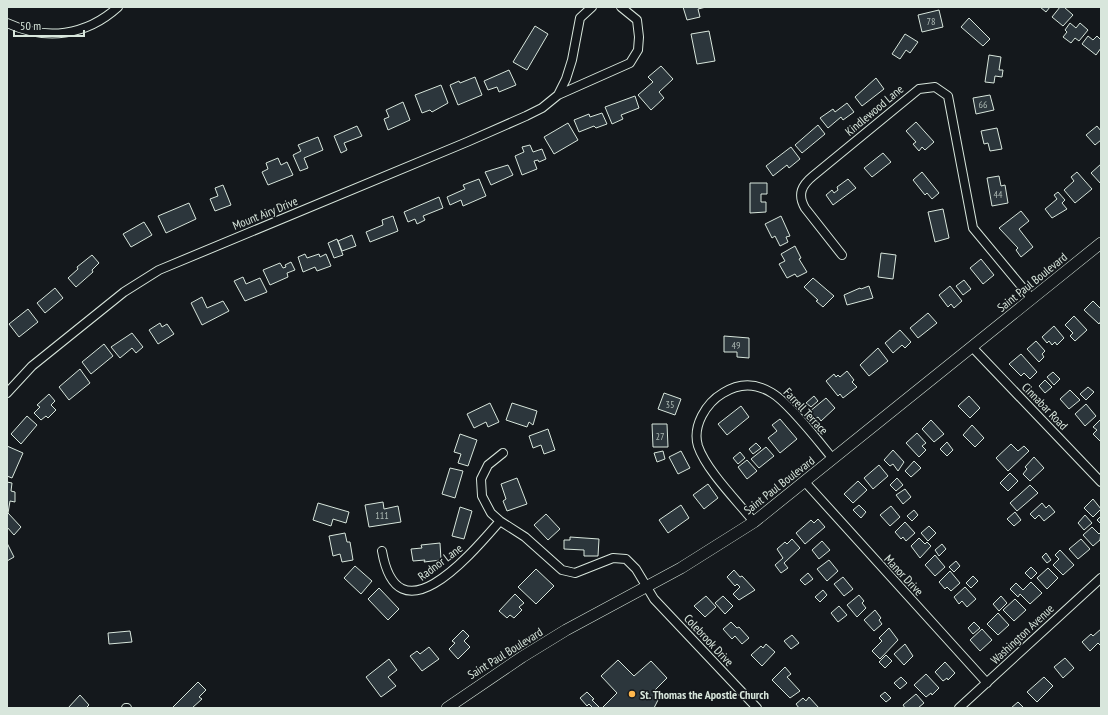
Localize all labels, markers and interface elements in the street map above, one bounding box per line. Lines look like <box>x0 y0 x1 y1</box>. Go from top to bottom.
scale bar <box>14 12 84 38</box>
house number: 78 <box>927 15 936 28</box>
text: 50 m <box>20 18 41 33</box>
street label: Kindlewood Lane <box>842 81 906 139</box>
house number: 66 <box>979 98 988 111</box>
house number: 44 <box>994 188 1003 201</box>
street label: Mount Airy Drive <box>230 193 300 233</box>
street label: Saint Paul Boulevard <box>994 249 1070 315</box>
house number: 49 <box>732 339 741 352</box>
street label: Cinnabar Road <box>1019 379 1071 433</box>
street label: Farrell Terrace <box>781 384 831 438</box>
house number: 35 <box>666 398 675 411</box>
house number: 27 <box>656 430 665 443</box>
street label: Saint Paul Boulevard <box>741 453 817 517</box>
house number: 111 <box>375 509 389 522</box>
street label: Radnor Lane <box>415 540 465 584</box>
street label: Manor Drive <box>881 551 927 599</box>
street label: Washington Avenue <box>987 601 1057 667</box>
street label: Colebrook Drive <box>681 611 737 669</box>
street label: Saint Paul Boulevard <box>465 624 545 682</box>
place label: St. Thomas the Apostle Church <box>640 687 769 702</box>
marker: St. Thomas the Apostle Church <box>627 689 637 699</box>

